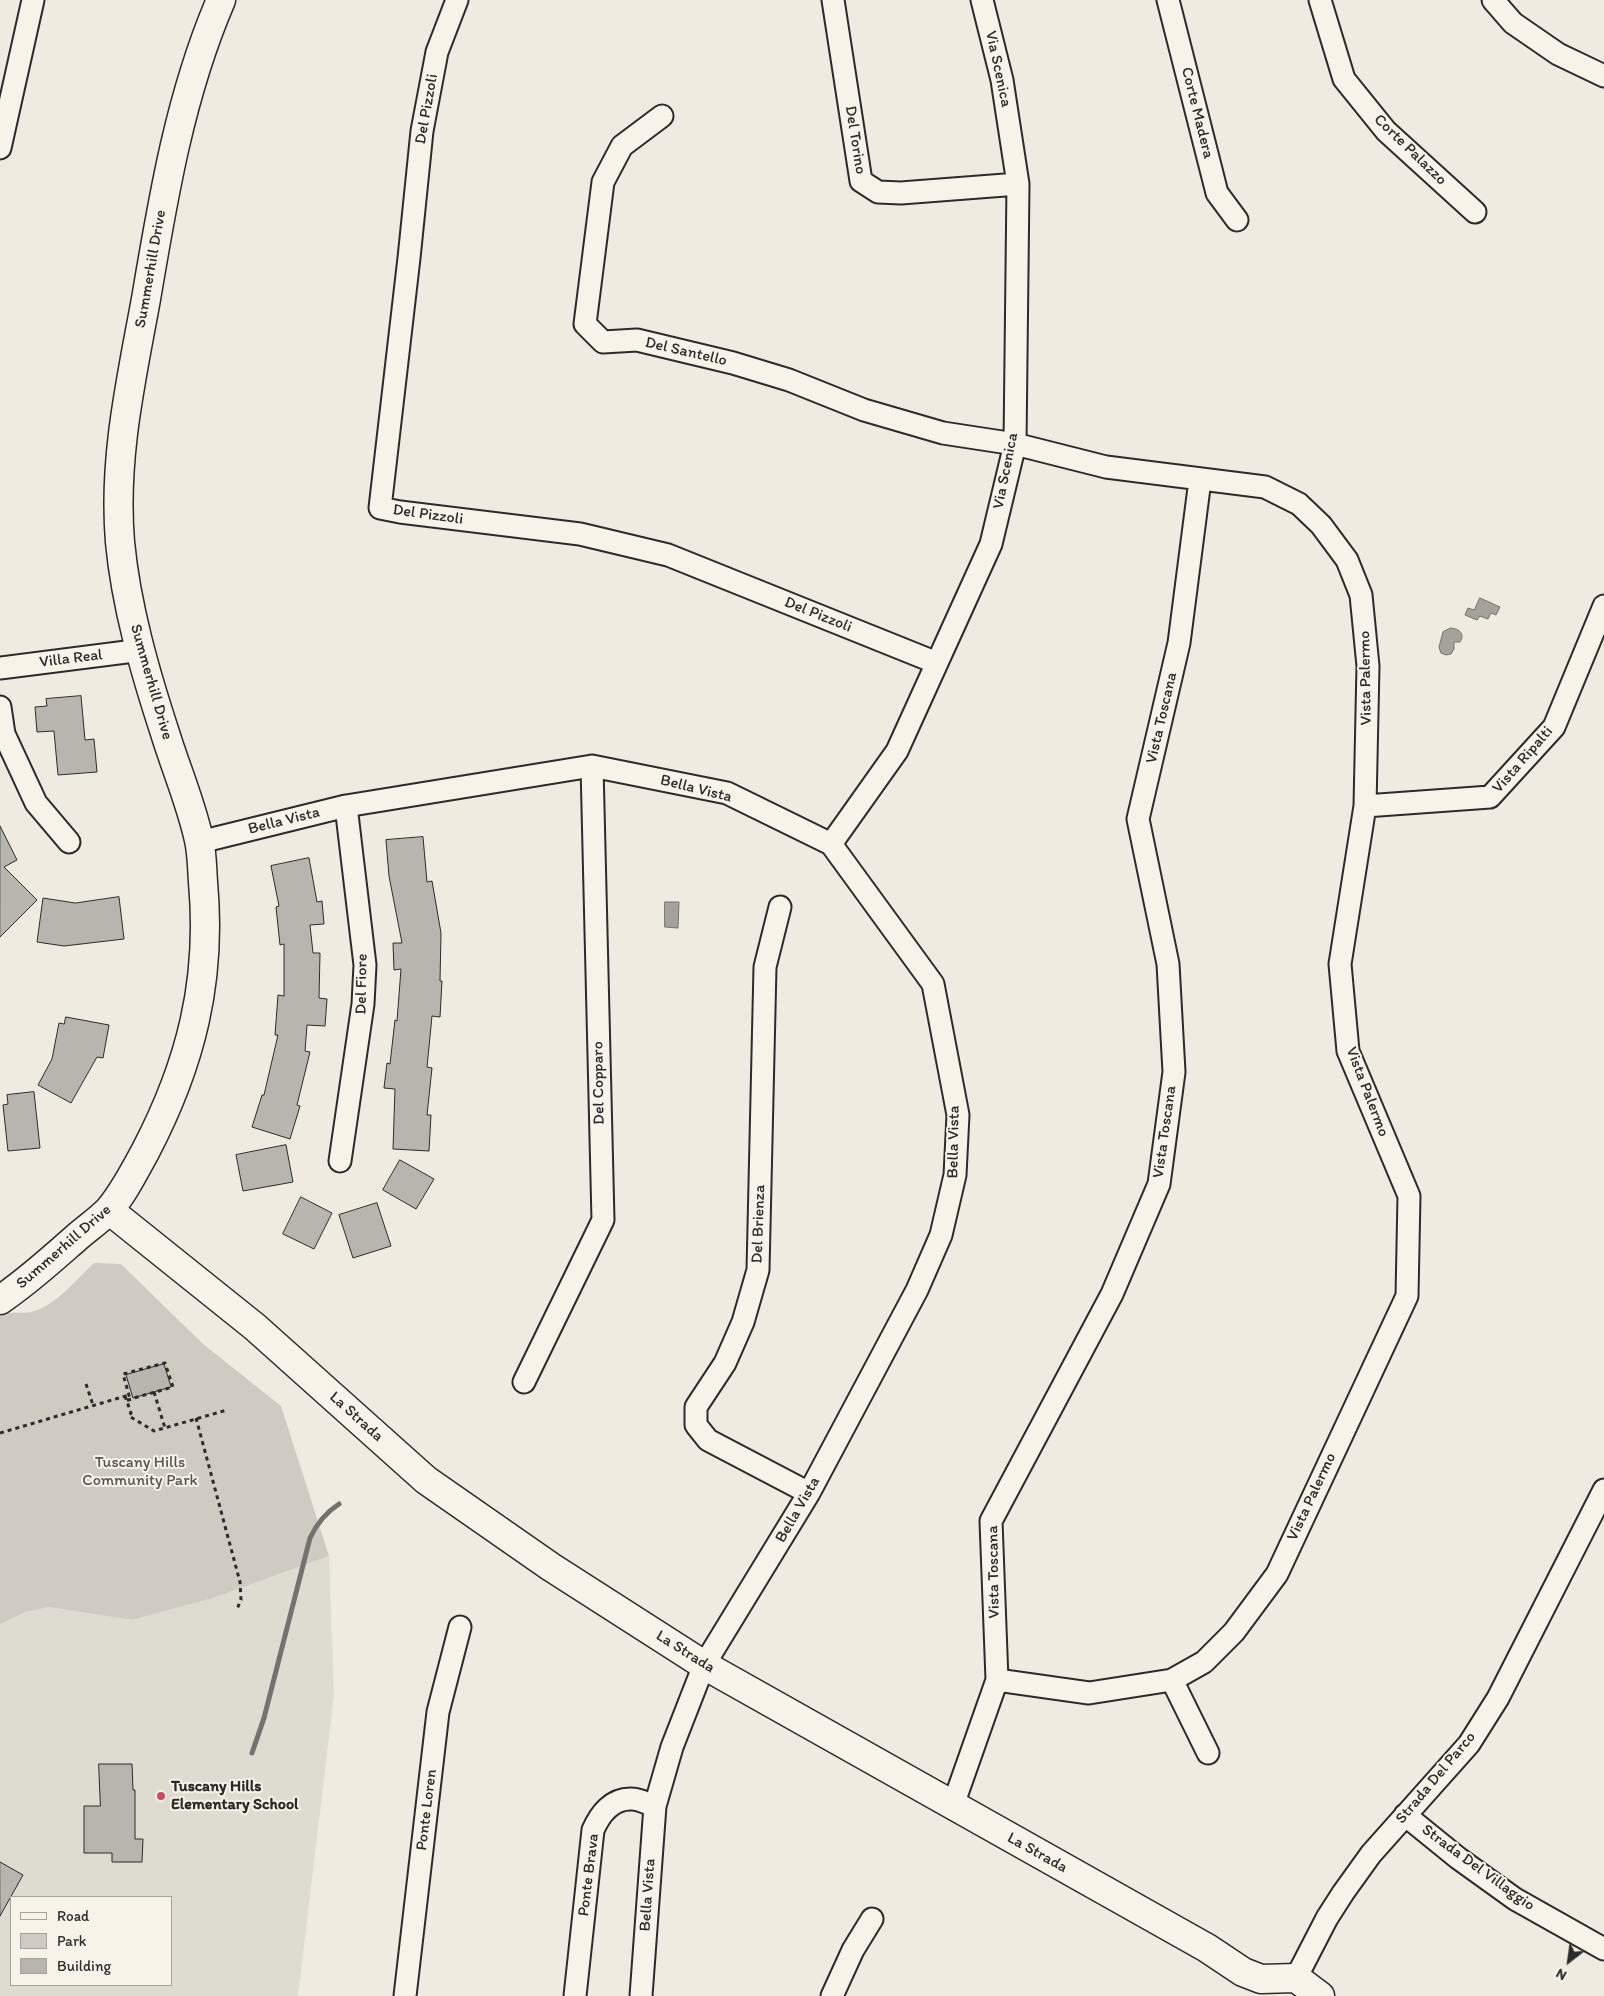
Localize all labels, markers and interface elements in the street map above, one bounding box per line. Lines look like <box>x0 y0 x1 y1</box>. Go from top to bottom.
street label: Via Scenica <box>981 29 1015 109</box>
street label: Corte Madera <box>1176 65 1218 161</box>
street label: Del Pizzoli <box>411 72 443 146</box>
street label: Del Torino <box>840 104 870 176</box>
street label: Corte Palazzo <box>1369 110 1451 190</box>
street label: Summerhill Drive <box>131 208 171 330</box>
street label: Del Santello <box>643 333 729 371</box>
street label: Via Scenica <box>989 431 1023 511</box>
street label: Del Pizzoli <box>392 501 464 529</box>
street label: Del Pizzoli <box>781 593 855 637</box>
street label: Summerhill Drive <box>125 622 177 742</box>
street label: Vista Palermo <box>1356 630 1376 726</box>
street label: Villa Real <box>38 646 104 672</box>
street label: Vista Toscana <box>1142 670 1182 766</box>
street label: Vista Ripalti <box>1489 722 1557 798</box>
street label: Bella Vista <box>658 771 734 807</box>
street label: Bella Vista <box>246 803 322 839</box>
street label: Del Fiore <box>352 953 372 1015</box>
street label: Del Copparo <box>589 1041 609 1125</box>
street label: Vista Palermo <box>1341 1044 1393 1140</box>
street label: Vista Toscana <box>1149 1084 1181 1180</box>
street label: Bella Vista <box>944 1105 964 1179</box>
street label: Del Brienza <box>748 1184 770 1264</box>
street label: Summerhill Drive <box>13 1201 115 1293</box>
street label: La Strada <box>325 1388 387 1446</box>
street label: Vista Palermo <box>1283 1450 1341 1544</box>
park label: Tuscany Hills Community Park <box>82 1453 198 1491</box>
street label: Bella Vista <box>771 1474 825 1546</box>
street label: Vista Toscana <box>984 1525 1004 1619</box>
street label: La Strada <box>652 1626 718 1678</box>
street label: Strada Del Parco <box>1392 1728 1480 1828</box>
street label: Ponte Loren <box>412 1768 442 1852</box>
place label: Tuscany Hills Elementary School <box>171 1777 299 1815</box>
marker: Tuscany Hills Elementary School <box>155 1790 167 1802</box>
street label: Strada Del Villaggio <box>1418 1821 1538 1915</box>
street label: La Strada <box>1003 1829 1071 1877</box>
street label: Ponte Brava <box>574 1832 604 1918</box>
street label: Bella Vista <box>636 1858 660 1932</box>
legend <box>10 1896 172 1986</box>
text: Road <box>57 1907 89 1925</box>
text: Park <box>57 1932 87 1950</box>
north arrow <box>1544 1936 1594 1986</box>
text: Building <box>57 1957 111 1975</box>
text: N <box>1553 1965 1570 1984</box>

